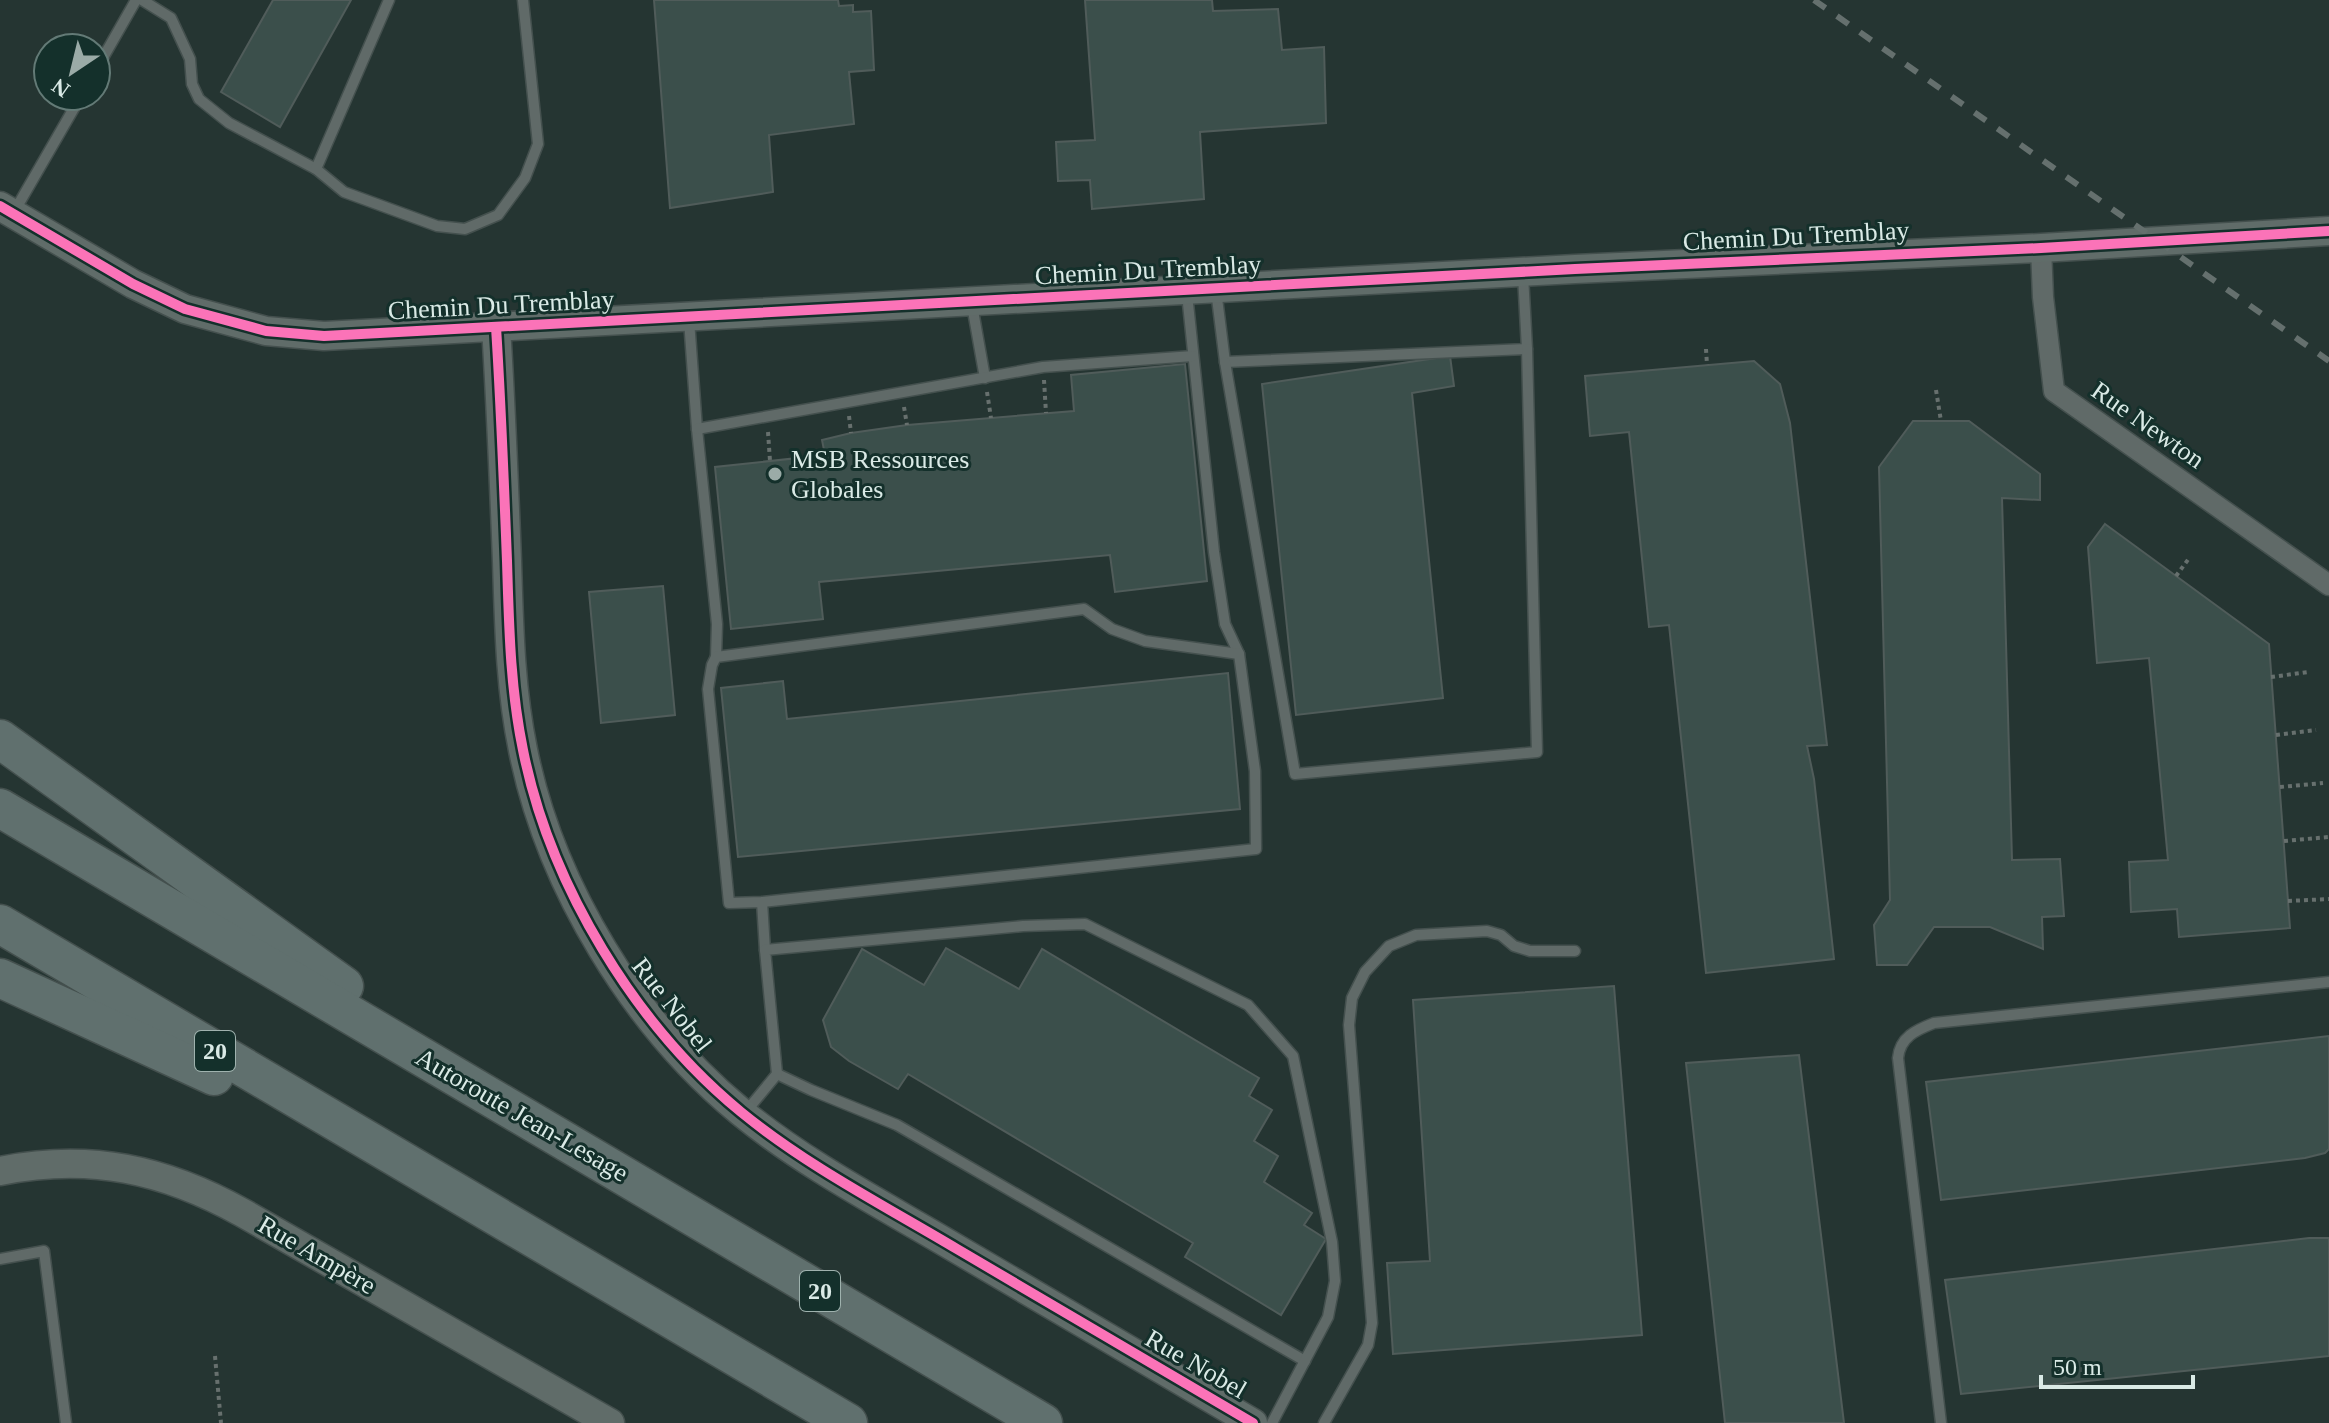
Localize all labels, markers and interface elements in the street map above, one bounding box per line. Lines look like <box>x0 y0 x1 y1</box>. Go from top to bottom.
north arrow <box>32 32 112 112</box>
text: N <box>47 73 74 103</box>
street label: Chemin Du Tremblay <box>1682 216 1910 256</box>
street label: Chemin Du Tremblay <box>1034 250 1262 290</box>
street label: Chemin Du Tremblay <box>387 285 615 325</box>
street label: Rue Newton <box>2086 376 2210 474</box>
place label: MSB Ressources Globales <box>791 445 969 504</box>
marker: MSB Ressources Globales <box>766 465 784 483</box>
street label: Rue Nobel <box>626 952 718 1058</box>
road number: 20 <box>195 1031 235 1071</box>
street label: Autoroute Jean-Lesage <box>411 1042 633 1188</box>
street label: Rue Ampère <box>253 1210 381 1300</box>
road number: 20 <box>800 1271 840 1311</box>
street label: Rue Nobel <box>1140 1323 1252 1405</box>
scale bar <box>2041 1339 2193 1389</box>
text: 50 m <box>2053 1354 2102 1380</box>

